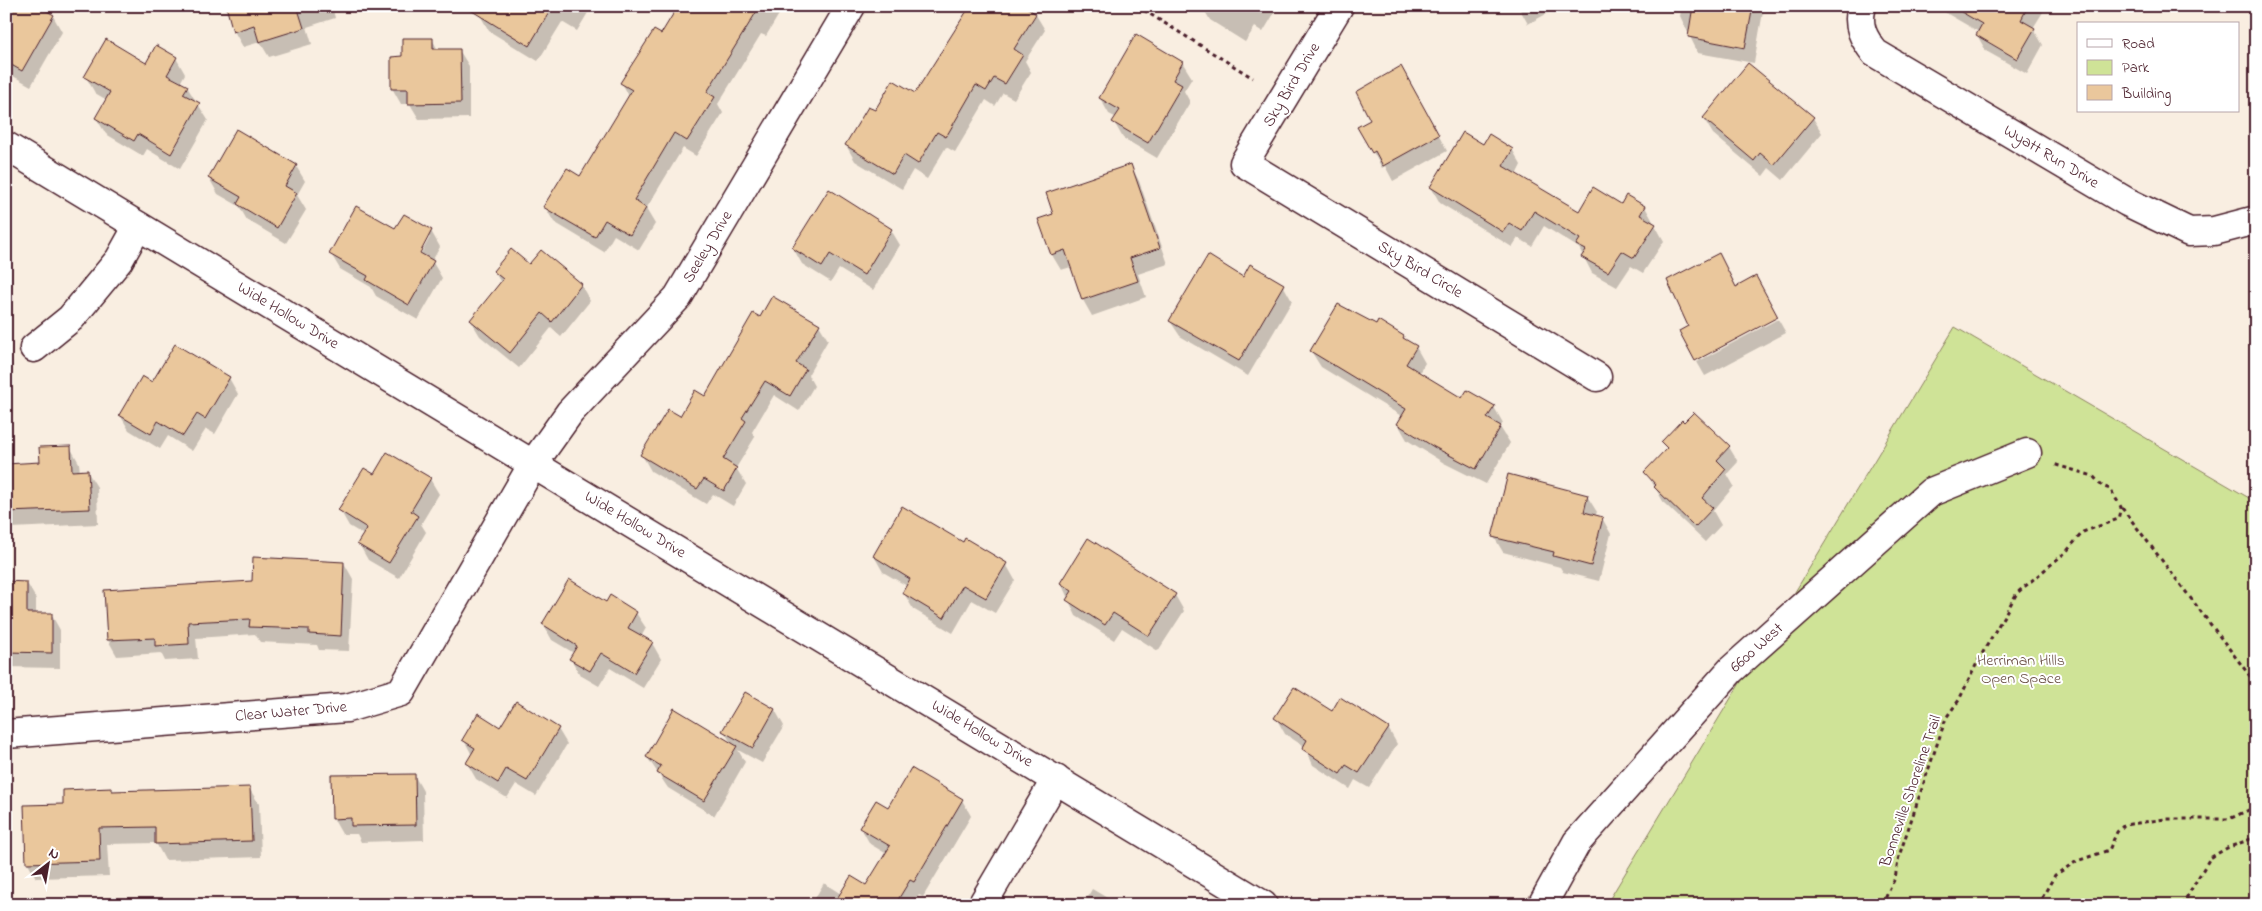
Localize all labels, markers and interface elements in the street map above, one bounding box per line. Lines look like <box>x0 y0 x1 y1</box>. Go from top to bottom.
legend <box>2077 22 2240 112</box>
text: Road <box>2122 33 2155 55</box>
street label: Sky Bird Drive <box>1257 37 1327 132</box>
text: Park <box>2122 57 2150 79</box>
text: Building <box>2121 83 2171 106</box>
street label: Wyatt Run Drive <box>1999 119 2104 196</box>
street label: Seeley Drive <box>677 205 740 288</box>
street label: Sky Bird Circle <box>1373 235 1468 305</box>
street label: Wide Hollow Drive <box>233 276 344 356</box>
street label: Wide Hollow Drive <box>580 485 691 565</box>
street label: 6600 West <box>1725 617 1790 679</box>
park label: Herriman Hills Open Space <box>1977 649 2065 691</box>
street label: Wide Hollow Drive <box>927 694 1038 774</box>
street label: Clear Water Drive <box>234 695 349 729</box>
street label: Bonneville Shoreline Trail <box>1873 712 1948 871</box>
north arrow <box>22 838 72 888</box>
text: N <box>44 843 63 866</box>

